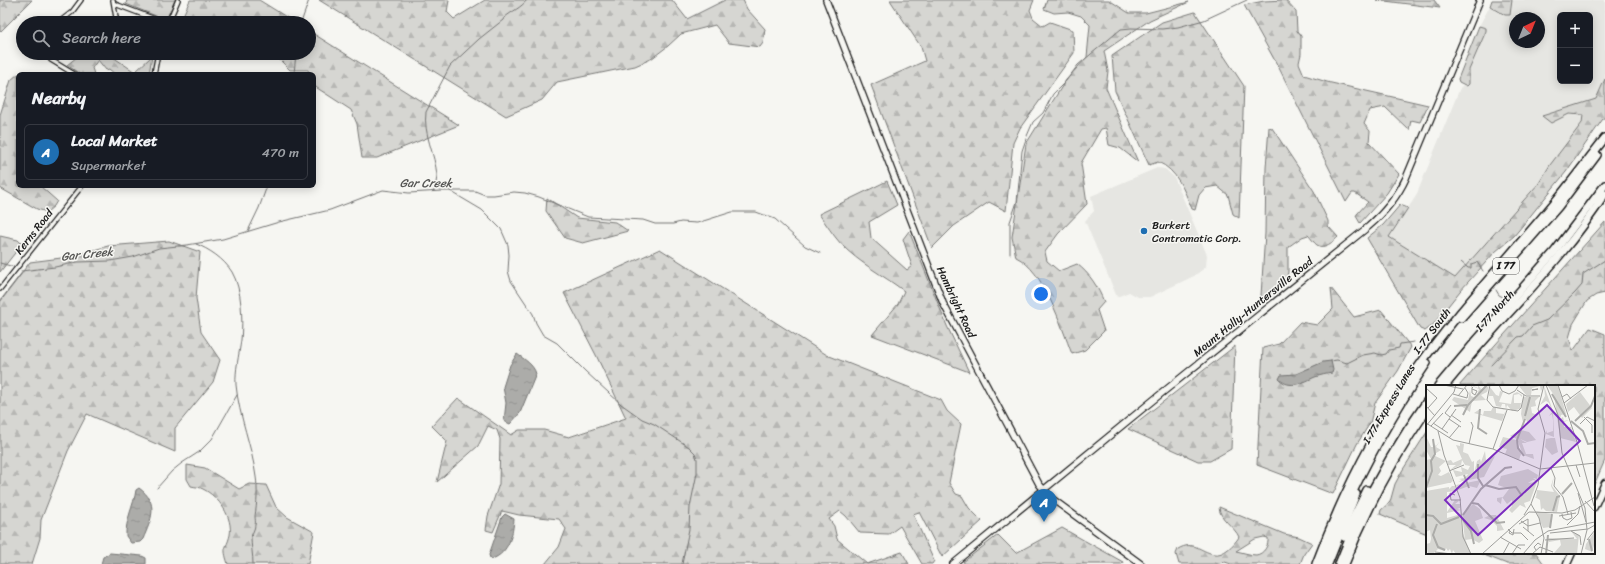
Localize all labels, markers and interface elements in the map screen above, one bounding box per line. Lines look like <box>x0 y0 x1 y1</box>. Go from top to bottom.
north arrow <box>1509 12 1545 48</box>
map controls <box>1557 12 1593 84</box>
button: + <box>1557 12 1593 48</box>
search box <box>16 16 316 60</box>
text: Search here <box>62 25 141 51</box>
icon: search <box>30 27 52 49</box>
button: − <box>1557 48 1593 84</box>
text: Nearby <box>32 83 86 113</box>
text: Local Market <box>71 128 157 154</box>
text: A <box>42 141 50 164</box>
text: 470 m <box>262 141 299 164</box>
text: Supermarket <box>71 154 146 177</box>
water label: Gar Creek <box>400 172 453 194</box>
street label: Kerns Road <box>10 204 59 259</box>
place label: Burkert Contromatic Corp. <box>1152 216 1242 248</box>
marker: Burkert Contromatic Corp. <box>1139 226 1149 236</box>
water label: Gar Creek <box>60 240 115 268</box>
street label: Mount Holly-Huntersville Road <box>1189 252 1318 362</box>
road number: I 77 <box>1493 258 1519 274</box>
street label: Hambright Road <box>931 263 981 342</box>
your location <box>1031 284 1051 304</box>
street label: I 77 North <box>1470 286 1519 337</box>
street label: I-77 South <box>1408 304 1456 359</box>
street label: I 77 Express Lanes <box>1357 360 1421 448</box>
inset map <box>1426 385 1595 554</box>
pin: A <box>1031 489 1057 522</box>

